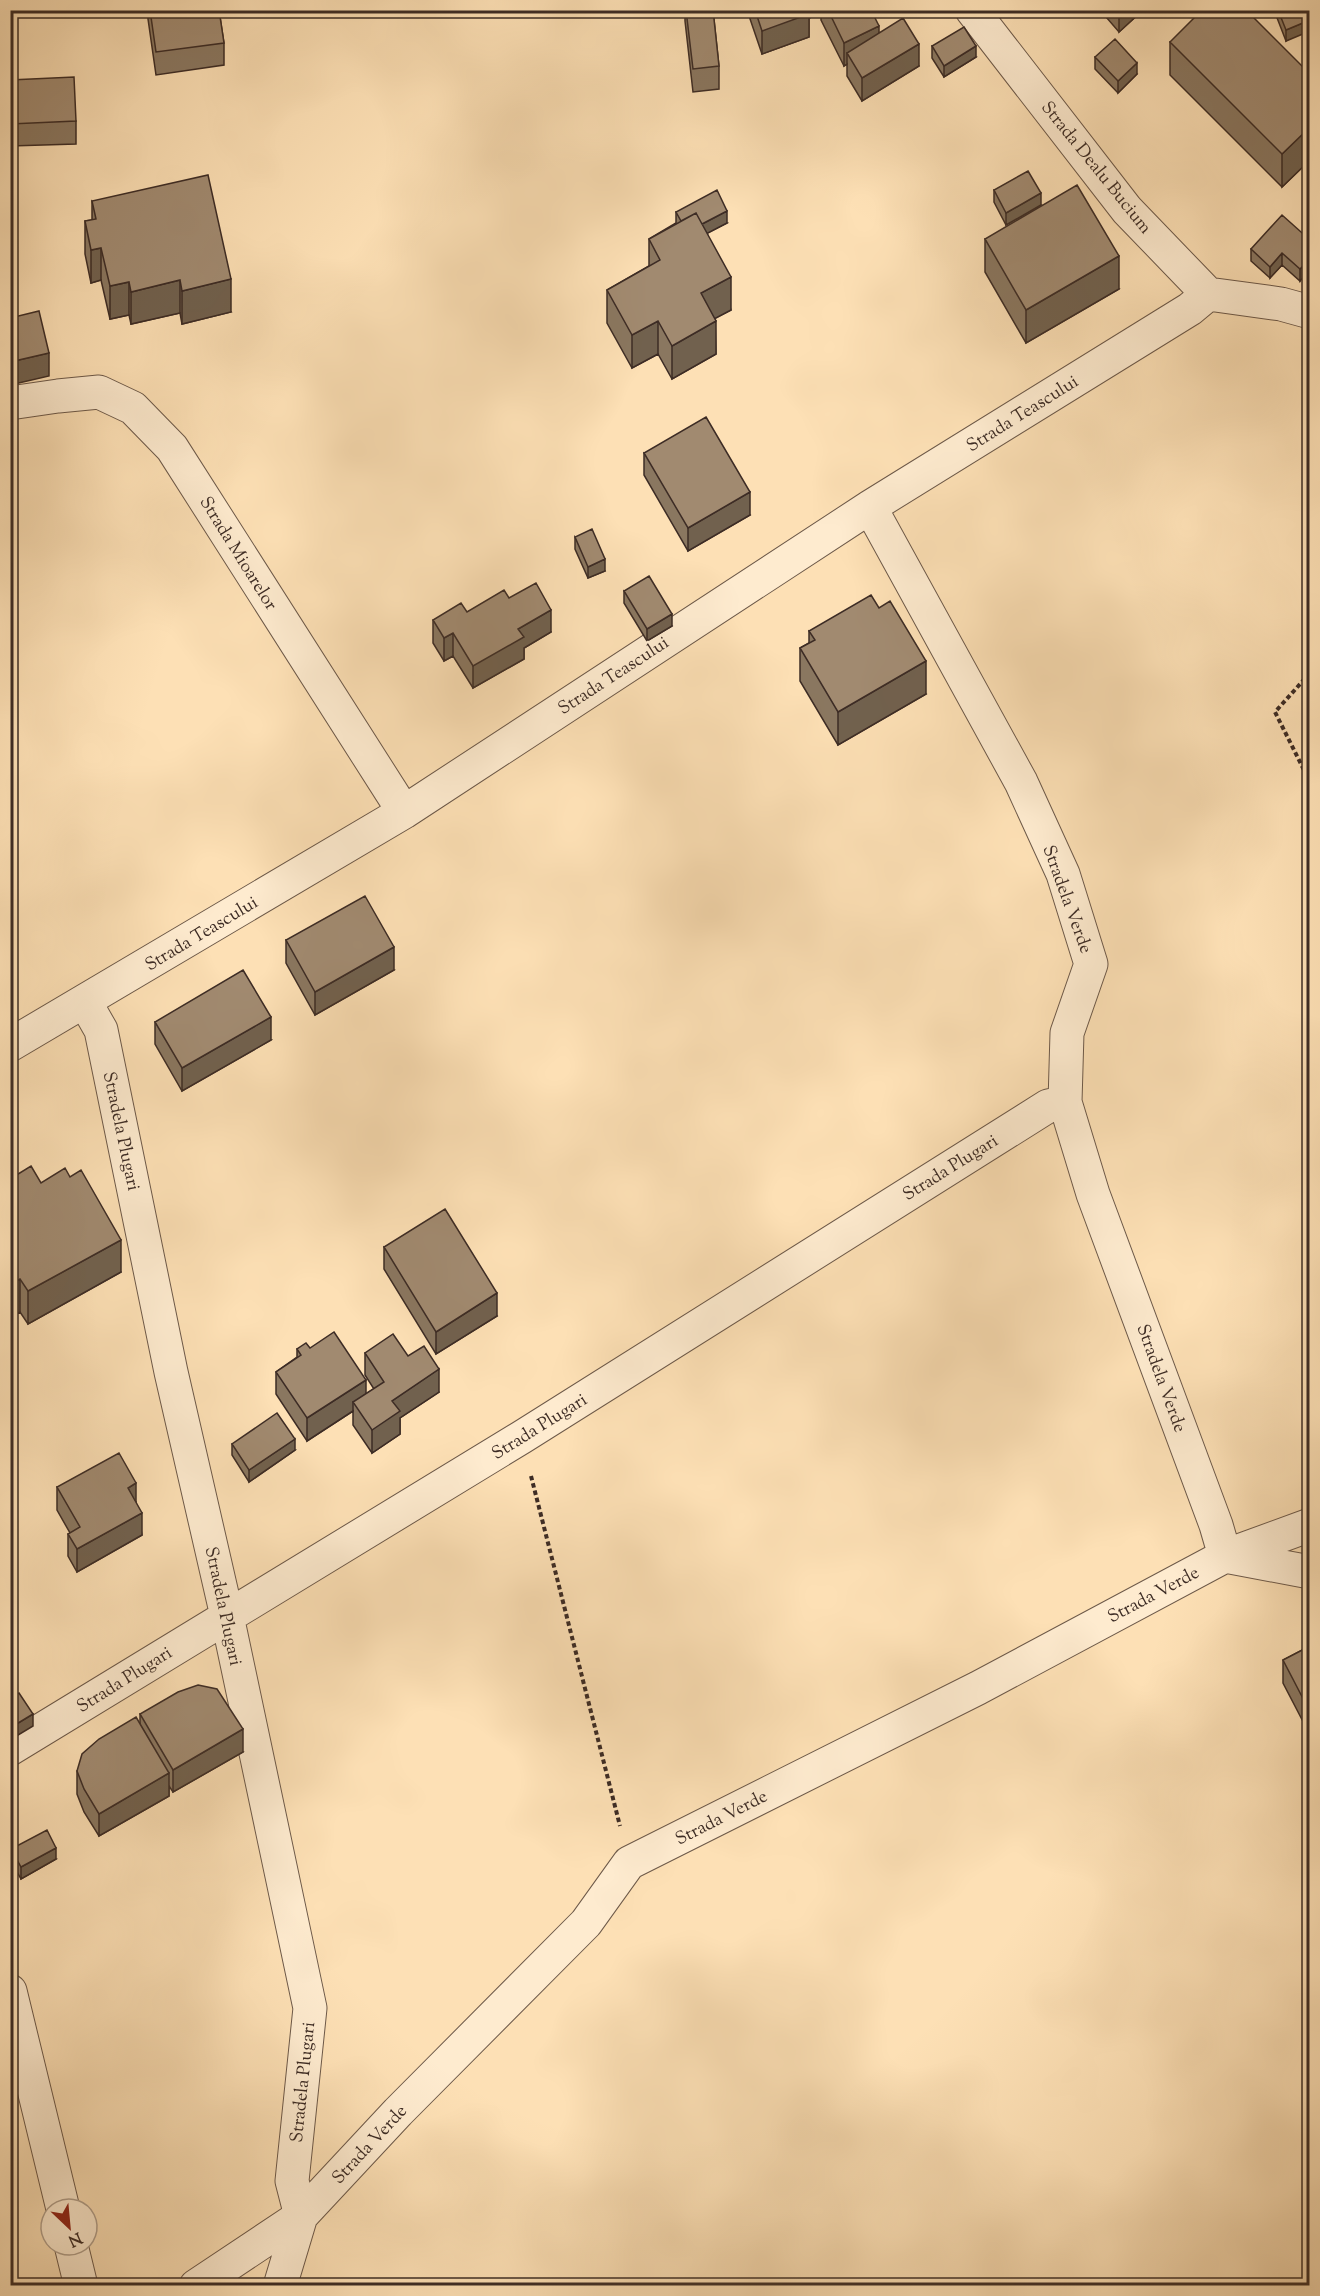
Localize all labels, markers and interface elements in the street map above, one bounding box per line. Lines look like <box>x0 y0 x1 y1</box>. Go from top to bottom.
street label: Strada Dealu Bucium <box>1034 96 1157 240</box>
street label: Strada Teascului <box>962 370 1084 460</box>
street label: Strada Mioarelor <box>192 492 283 616</box>
street label: Strada Teascului <box>553 631 675 722</box>
street label: Stradela Verde <box>1035 842 1098 957</box>
street label: Strada Teascului <box>141 891 263 979</box>
street label: Stradela Plugari <box>95 1069 145 1193</box>
street label: Strada Plugari <box>898 1129 1004 1208</box>
street label: Stradela Verde <box>1129 1321 1192 1436</box>
street label: Strada Plugari <box>487 1388 593 1467</box>
street label: Stradela Plugari <box>197 1544 247 1668</box>
street label: Strada Verde <box>1104 1561 1204 1631</box>
street label: Strada Plugari <box>72 1641 178 1720</box>
street label: Strada Verde <box>671 1784 772 1853</box>
street label: Stradela Plugari <box>285 2021 323 2144</box>
street label: Strada Verde <box>327 2100 414 2191</box>
north arrow <box>39 2197 99 2257</box>
text: N <box>63 2225 85 2251</box>

